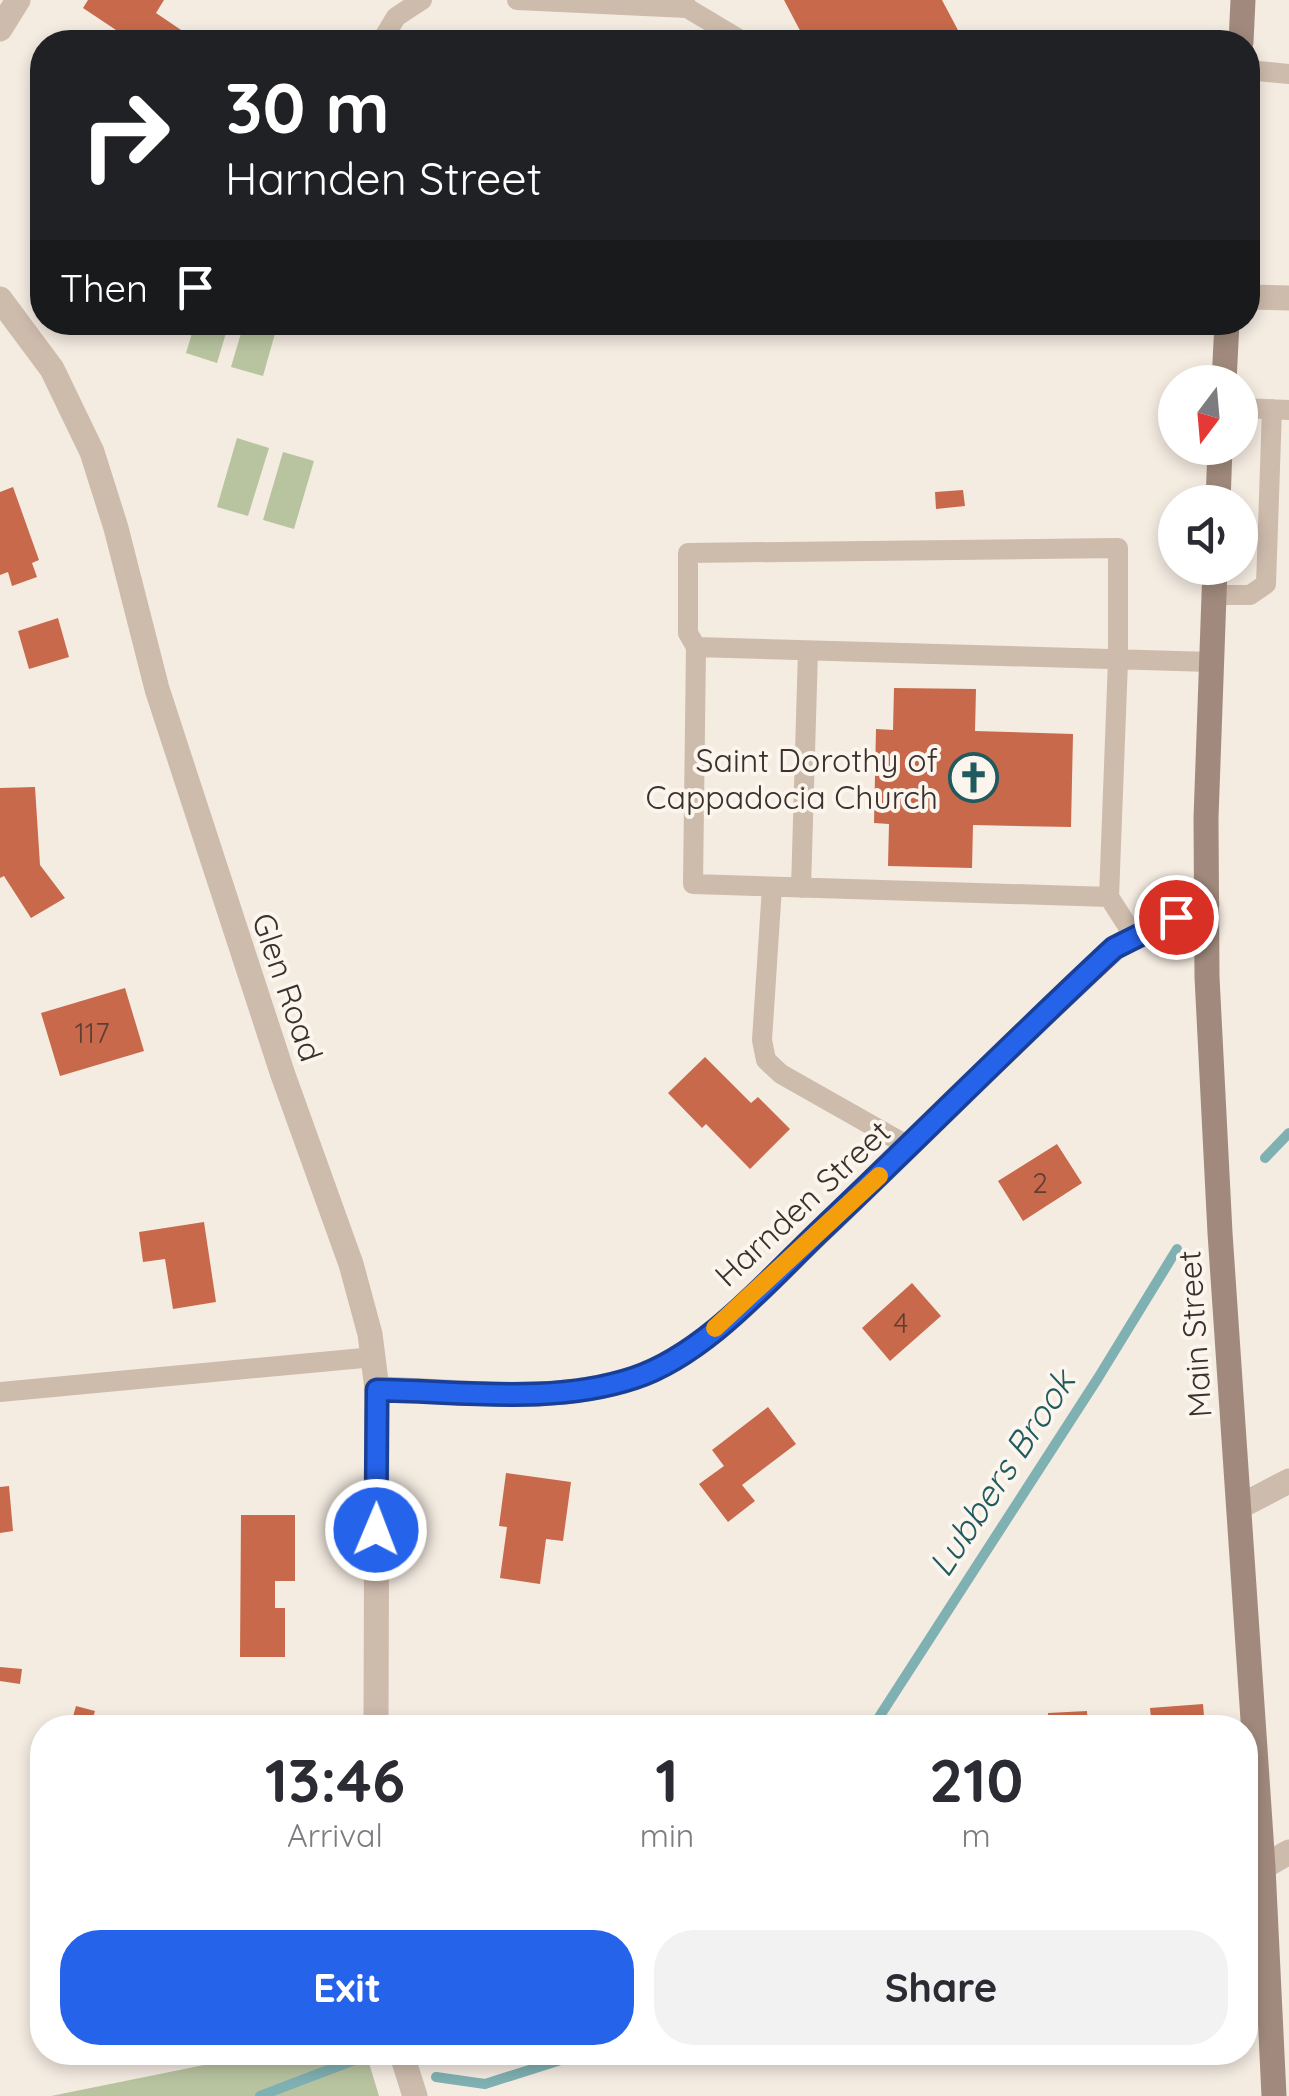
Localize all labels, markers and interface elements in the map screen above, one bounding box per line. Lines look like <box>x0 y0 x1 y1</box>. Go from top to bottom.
text: 30 m <box>225 63 390 151</box>
icon: right <box>60 70 190 200</box>
text: Harnden Street <box>225 150 542 206</box>
icon: arrive <box>168 260 223 315</box>
text: Then <box>60 264 148 312</box>
north arrow <box>1158 365 1258 465</box>
map controls <box>1158 365 1258 585</box>
button: sound <box>1158 485 1258 585</box>
place label: Saint Dorothy of Cappadocia Church <box>646 740 938 817</box>
church icon: Saint Dorothy of Cappadocia Church <box>947 752 999 804</box>
pin <box>1134 875 1219 960</box>
icon: arrive <box>1149 890 1204 945</box>
street label: Glen Road <box>244 908 332 1066</box>
house number: 117 <box>74 1015 110 1050</box>
street label: Harnden Street <box>706 1112 898 1294</box>
house number: 2 <box>1032 1165 1048 1200</box>
street label: Main Street <box>1168 1249 1220 1419</box>
house number: 4 <box>894 1305 908 1340</box>
water label: Lubbers Brook <box>918 1359 1086 1584</box>
position arrow <box>324 1478 428 1582</box>
text: 13:46 <box>265 1742 405 1817</box>
text: 1 <box>655 1742 679 1817</box>
text: 210 <box>929 1742 1023 1817</box>
text: Arrival <box>287 1815 383 1855</box>
text: min <box>640 1815 694 1855</box>
text: m <box>962 1815 991 1855</box>
button: Exit <box>60 1930 634 2045</box>
button: Share <box>654 1930 1228 2045</box>

